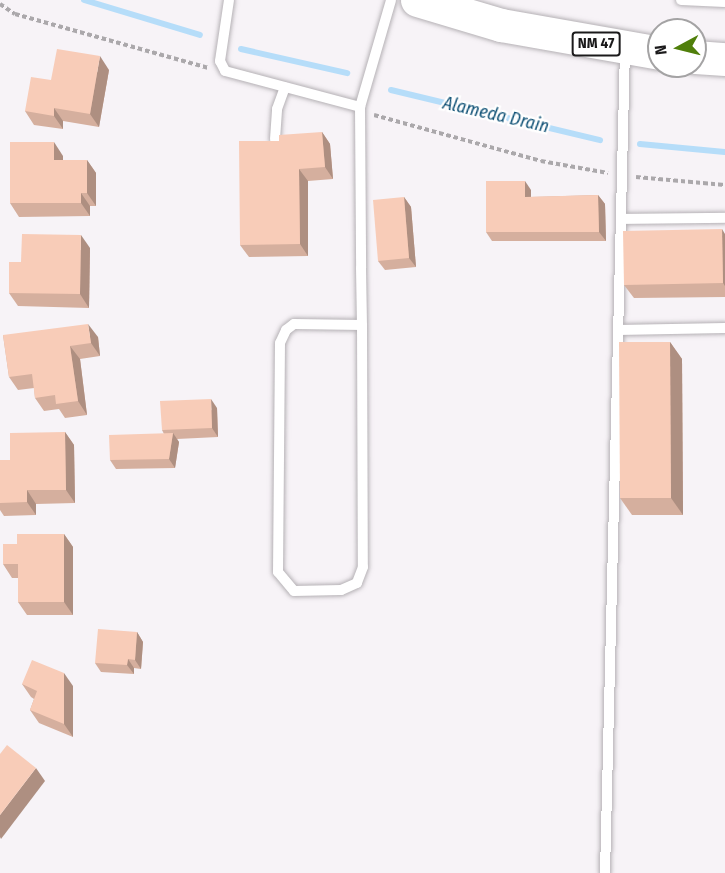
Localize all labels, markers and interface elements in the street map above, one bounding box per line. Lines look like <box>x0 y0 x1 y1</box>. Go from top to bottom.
north arrow <box>647 18 707 78</box>
road number: NM 47 <box>570 32 622 56</box>
text: N <box>651 44 671 56</box>
water label: Alameda Drain <box>441 92 551 138</box>

